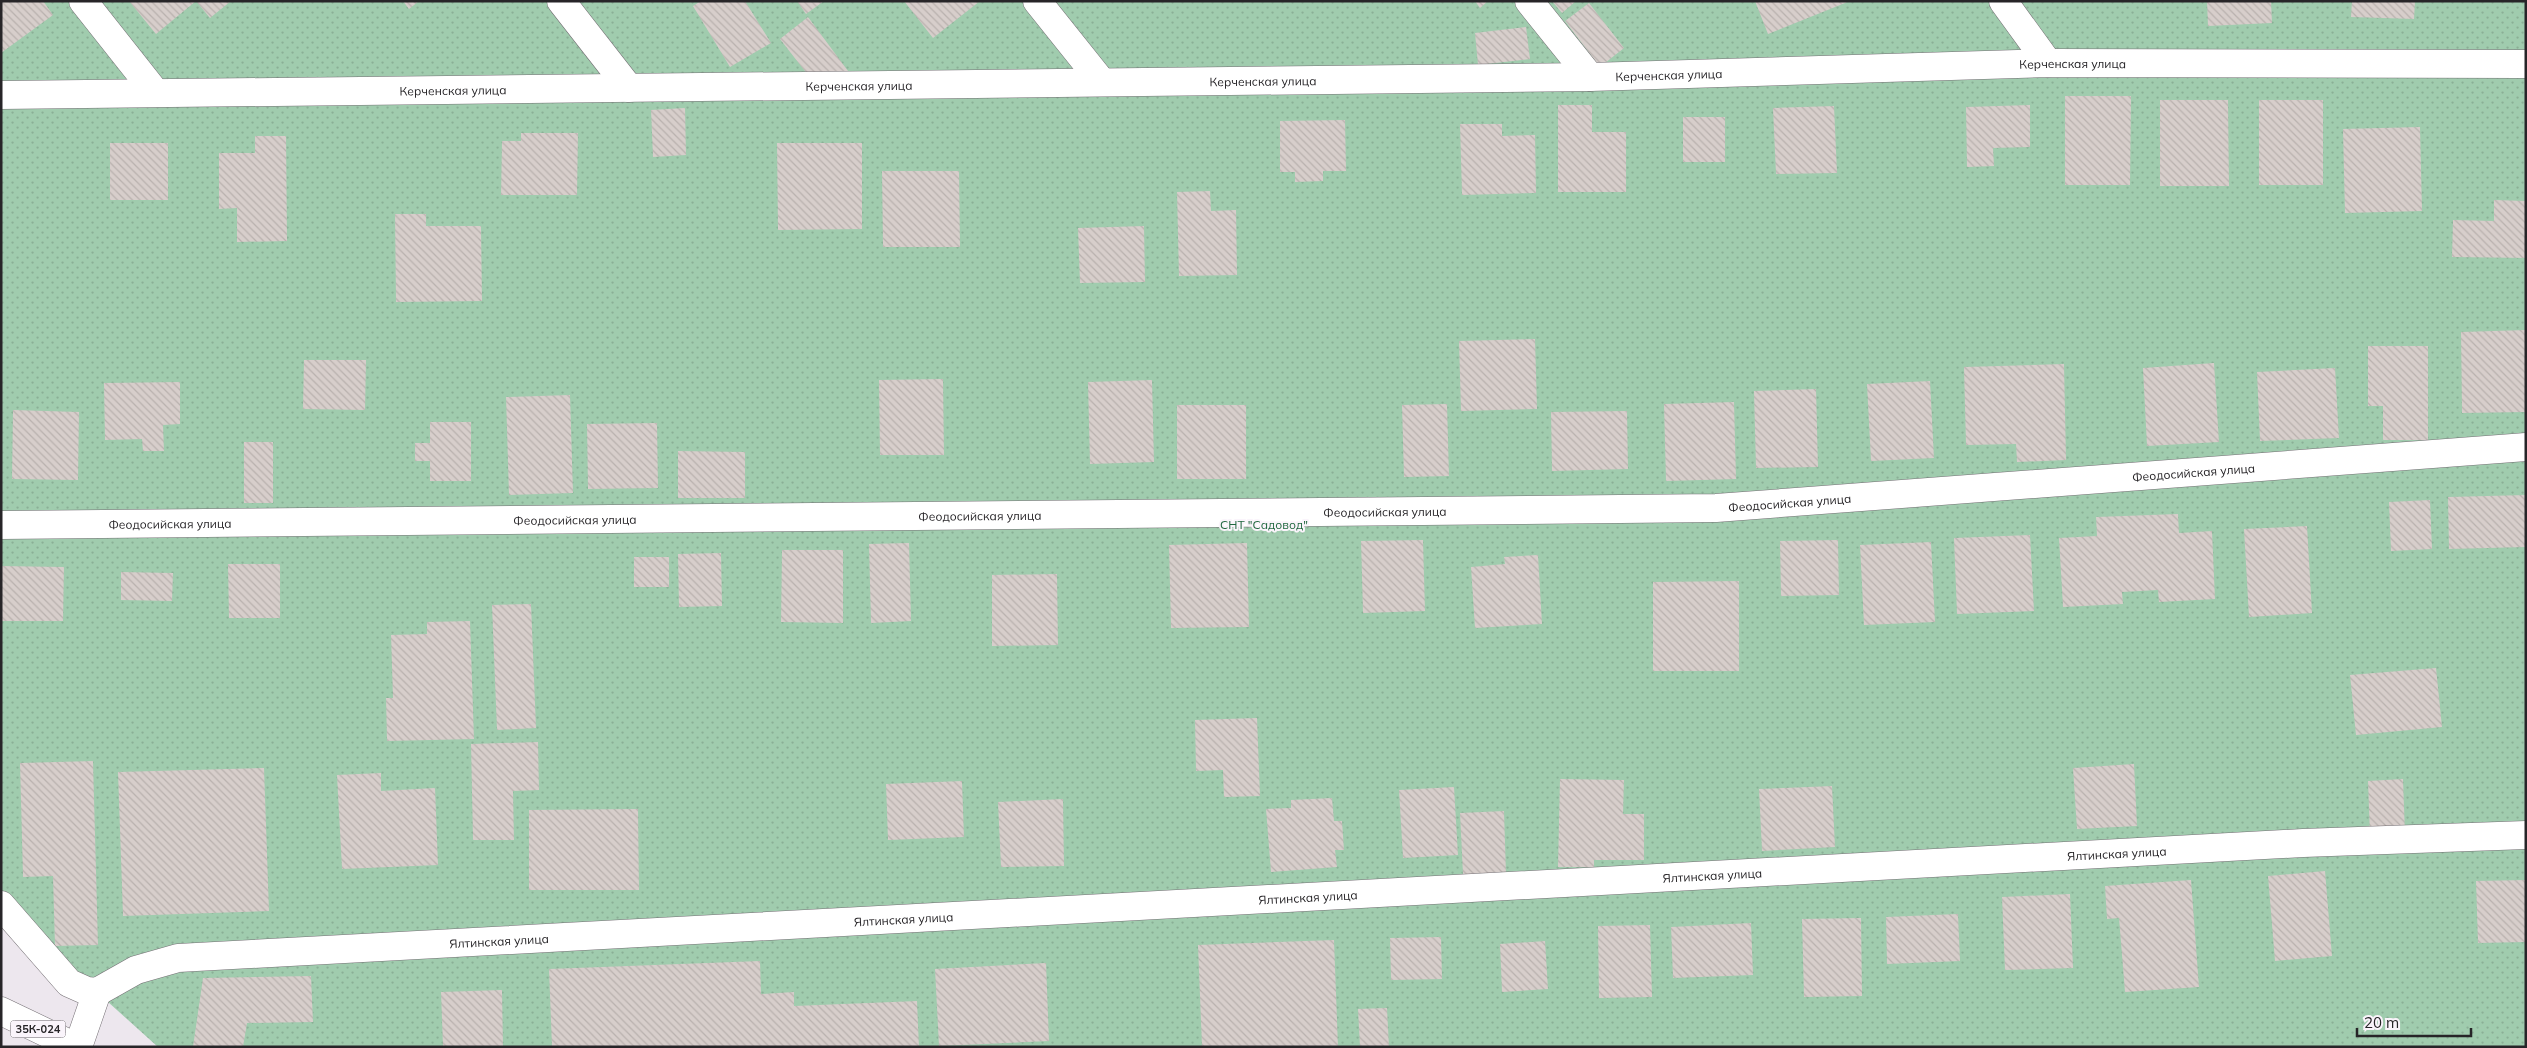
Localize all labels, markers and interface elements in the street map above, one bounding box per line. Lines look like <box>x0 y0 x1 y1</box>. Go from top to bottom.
street label: Керченская улица <box>2019 55 2126 71</box>
street label: Керченская улица <box>1615 65 1723 84</box>
street label: Керченская улица <box>1209 73 1317 89</box>
street label: Керченская улица <box>805 77 913 93</box>
street label: Керченская улица <box>399 82 507 98</box>
street label: Феодосийская улица <box>2132 460 2256 484</box>
street label: Феодосийская улица <box>1728 490 1852 515</box>
street label: Феодосийская улица <box>1323 503 1447 519</box>
street label: Феодосийская улица <box>918 507 1042 523</box>
street label: Феодосийская улица <box>513 511 637 527</box>
street label: Феодосийская улица <box>108 515 232 531</box>
park label: СНТ "Садовод" <box>1220 517 1308 532</box>
street label: Ялтинская улица <box>2067 843 2167 863</box>
street label: Ялтинская улица <box>1662 865 1762 885</box>
street label: Ялтинская улица <box>1258 887 1358 907</box>
street label: Ялтинская улица <box>853 909 954 929</box>
street label: Ялтинская улица <box>449 930 549 951</box>
scale bar <box>2357 1006 2471 1038</box>
text: 20 m <box>2364 1013 2399 1032</box>
road number: 35К-024 <box>10 1021 66 1038</box>

